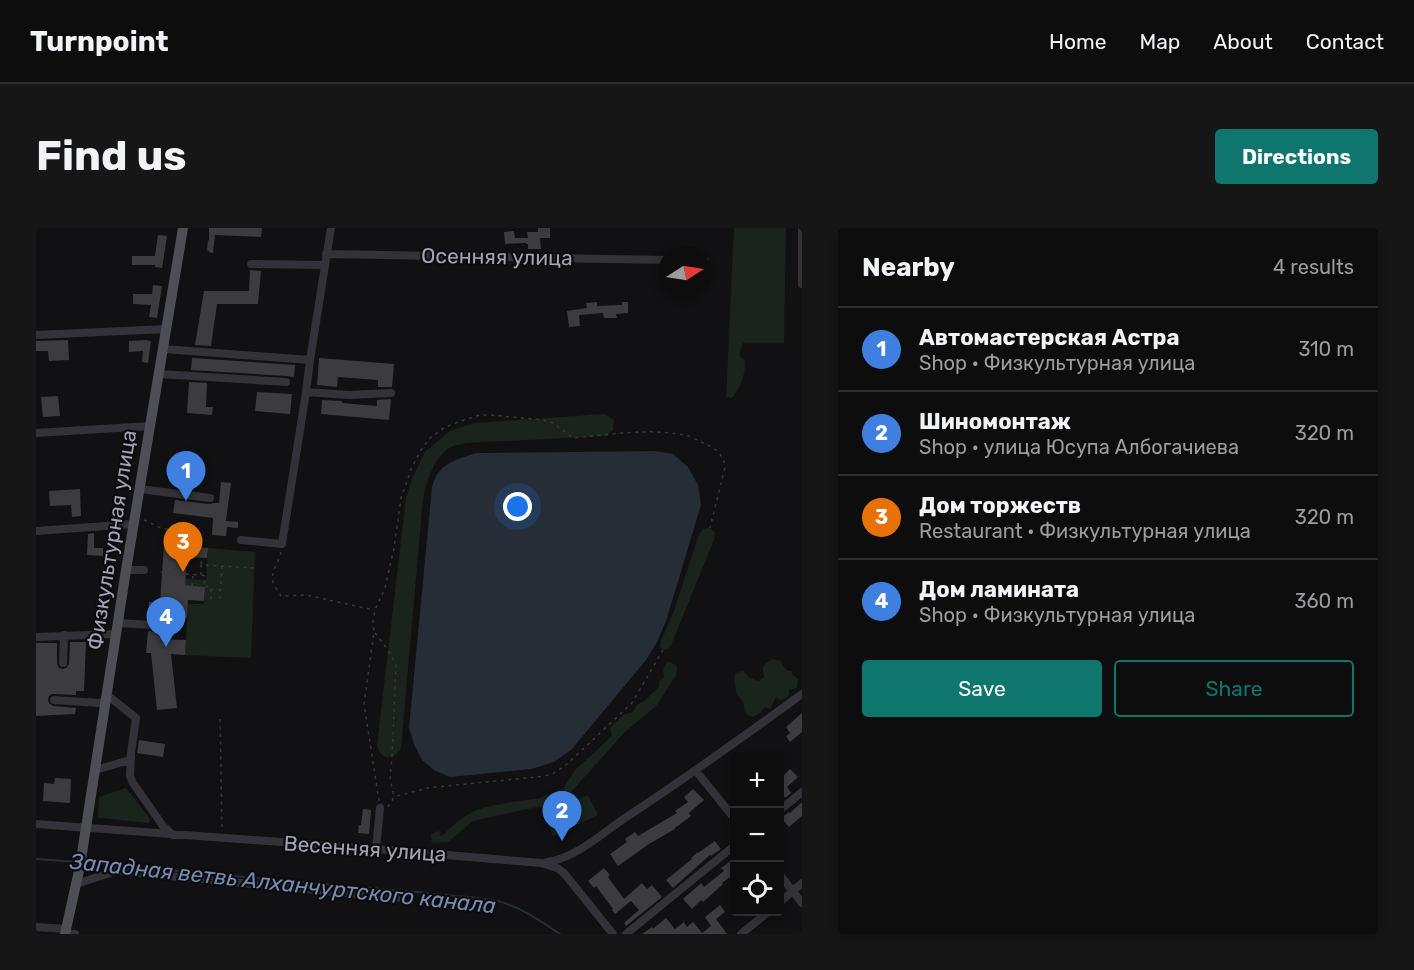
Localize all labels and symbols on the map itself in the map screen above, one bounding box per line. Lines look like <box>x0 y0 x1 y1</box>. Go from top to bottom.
street label: Осенняя улица <box>421 243 573 270</box>
north arrow <box>658 246 712 300</box>
street label: Физкультурная улица <box>82 428 141 652</box>
pin: 1 <box>166 452 206 501</box>
your location <box>503 492 532 521</box>
pin: 3 <box>164 522 202 572</box>
pin: 4 <box>146 598 186 647</box>
pin: 2 <box>542 792 582 841</box>
street label: Весенняя улица <box>283 830 447 867</box>
water label: Западная ветвь Алханчуртского канала <box>68 848 497 919</box>

